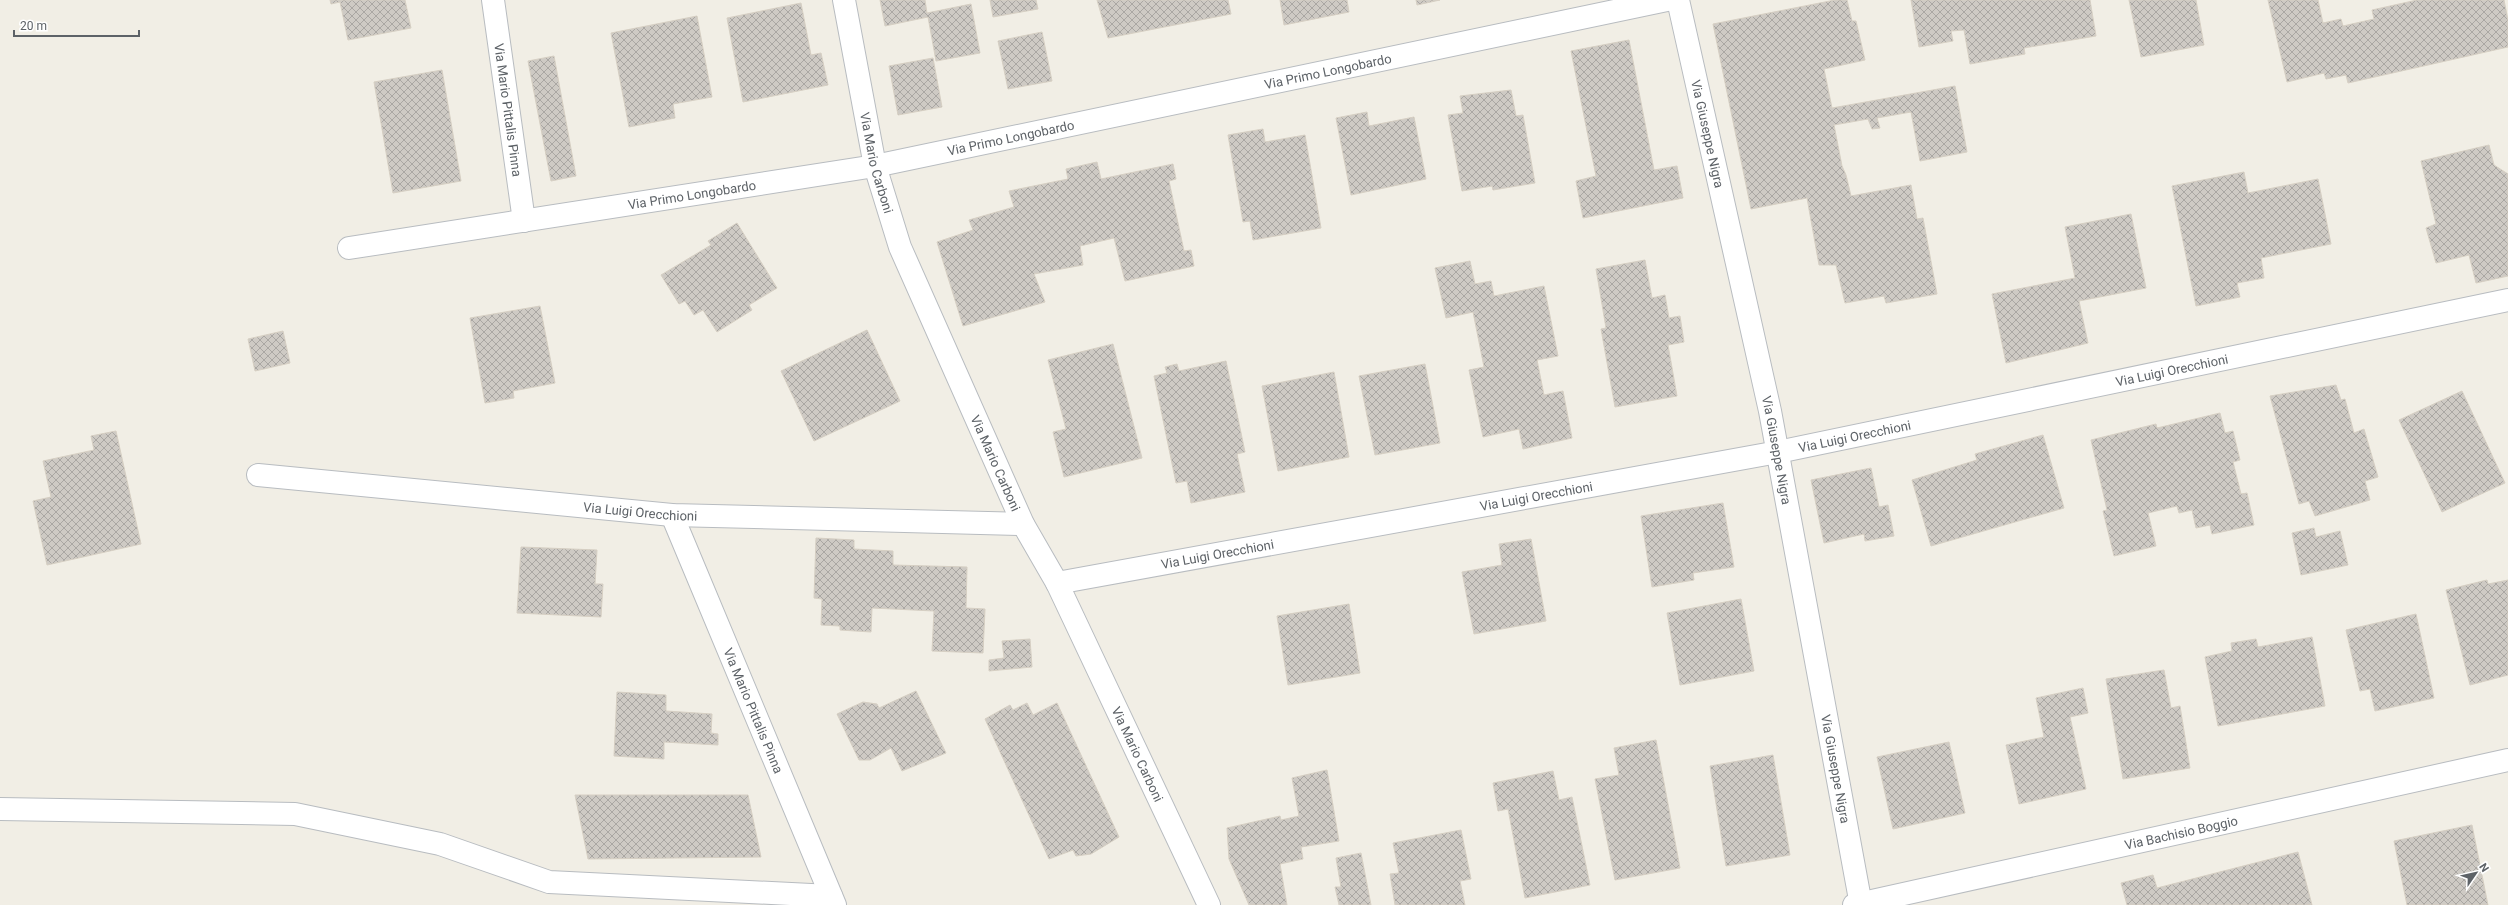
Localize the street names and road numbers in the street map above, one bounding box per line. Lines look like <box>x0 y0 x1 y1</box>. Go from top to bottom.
street label: Via Mario Pittalis Pinna <box>492 42 525 178</box>
street label: Via Primo Longobardo <box>1263 50 1393 92</box>
street label: Via Giuseppe Nigra <box>1689 78 1727 189</box>
street label: Via Mario Carboni <box>858 111 897 215</box>
street label: Via Primo Longobardo <box>946 117 1076 158</box>
street label: Via Primo Longobardo <box>627 177 757 212</box>
street label: Via Luigi Orecchioni <box>2114 351 2229 389</box>
street label: Via Giuseppe Nigra <box>1759 394 1795 506</box>
street label: Via Mario Carboni <box>968 413 1024 513</box>
street label: Via Luigi Orecchioni <box>1797 417 1912 455</box>
street label: Via Luigi Orecchioni <box>1479 478 1594 514</box>
street label: Via Luigi Orecchioni <box>583 499 697 523</box>
street label: Via Luigi Orecchioni <box>1160 536 1275 571</box>
street label: Via Mario Pittalis Pinna <box>721 646 787 776</box>
street label: Via Mario Carboni <box>1109 704 1167 804</box>
street label: Via Giuseppe Nigra <box>1819 713 1853 824</box>
street label: Via Bachisio Boggio <box>2123 813 2239 852</box>

